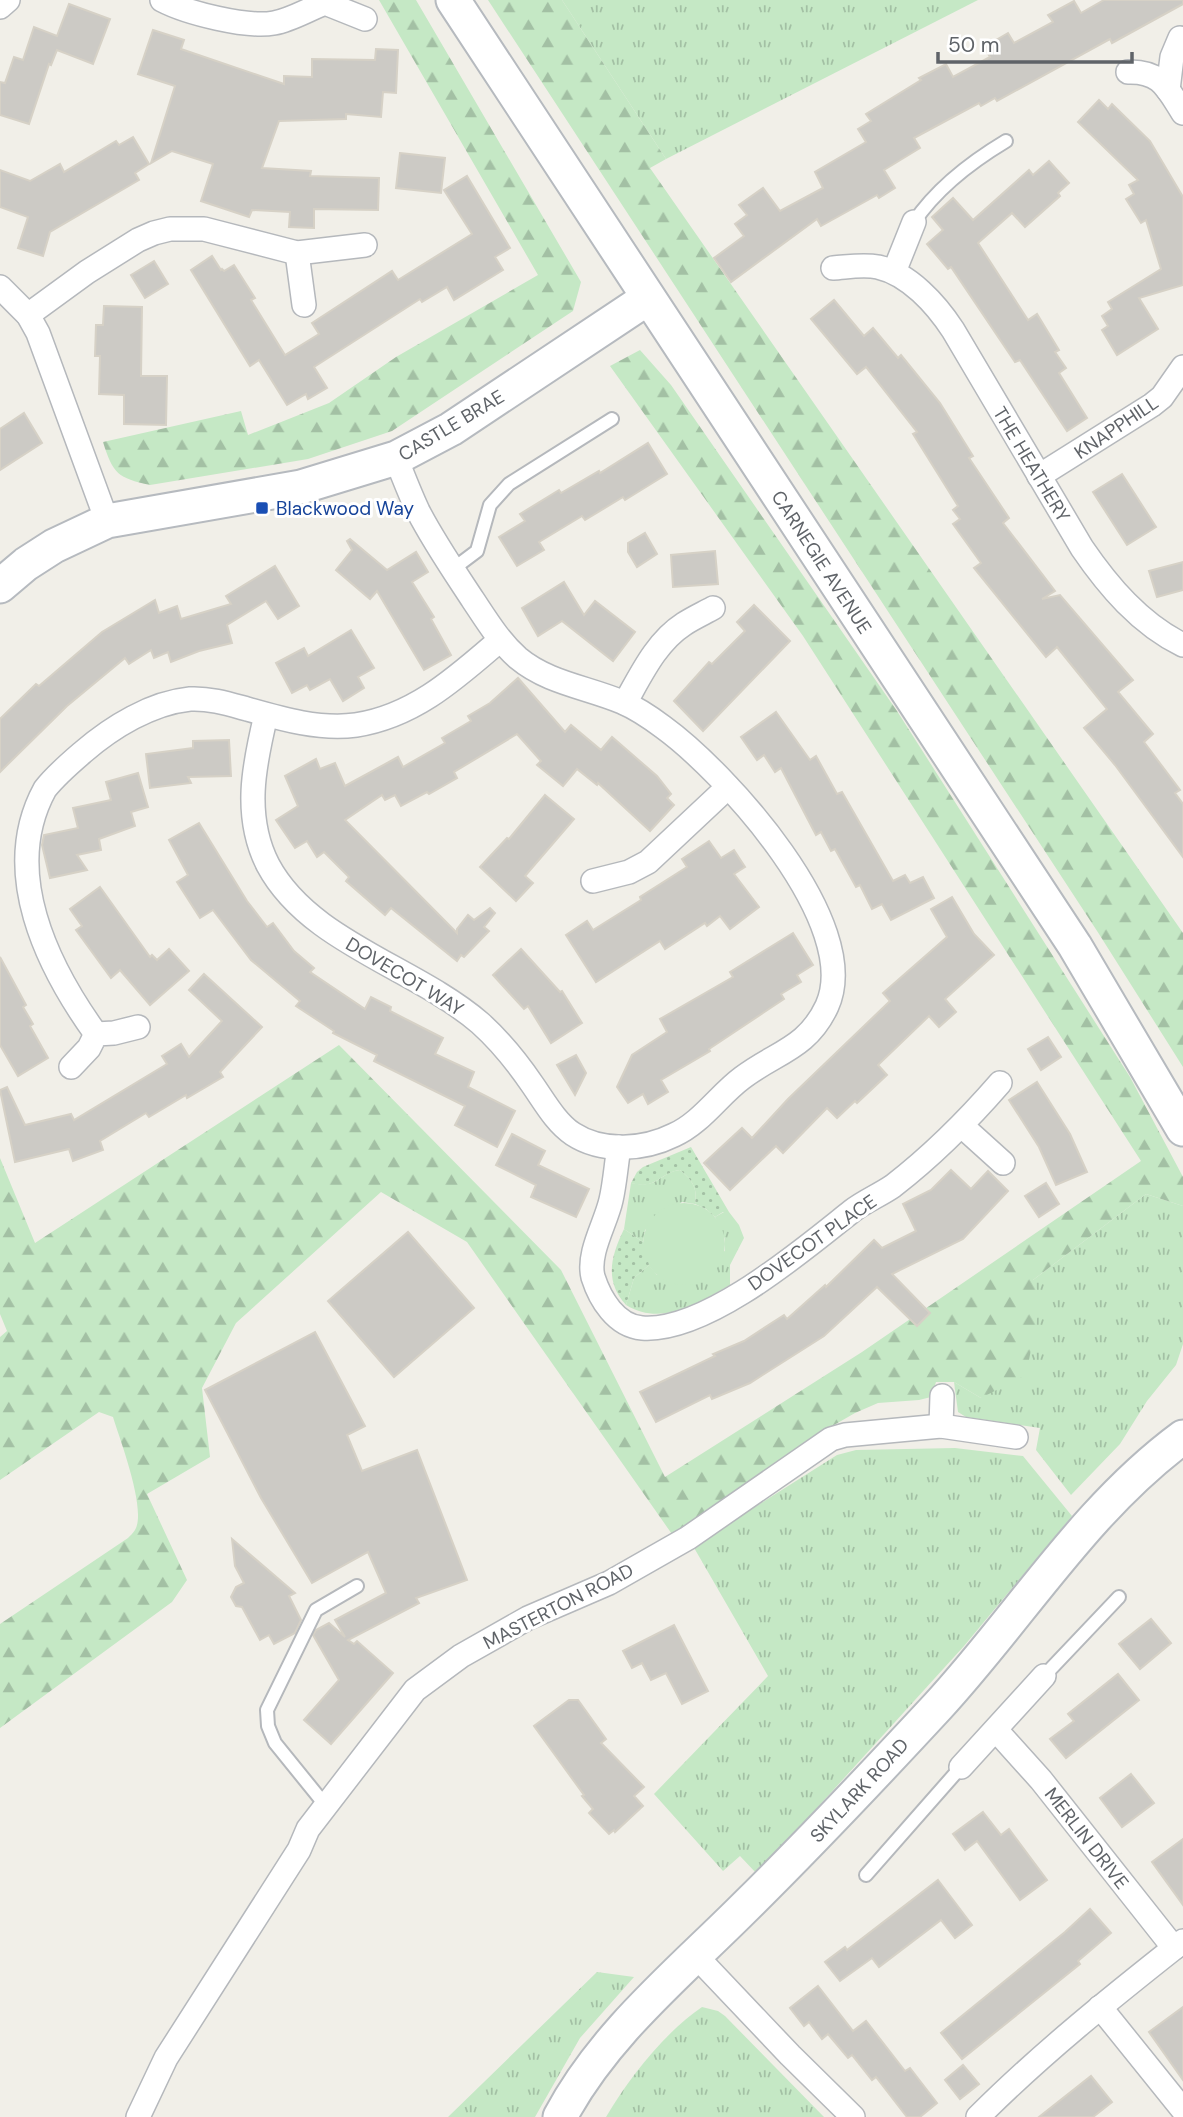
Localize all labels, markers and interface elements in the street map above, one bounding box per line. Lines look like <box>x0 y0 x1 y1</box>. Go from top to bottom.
scale bar <box>938 21 1132 65</box>
text: 50 m <box>948 31 999 59</box>
street label: CASTLE BRAE <box>394 384 509 467</box>
street label: KNAPPHILL <box>1069 390 1163 465</box>
street label: THE HEATHERY <box>987 402 1076 527</box>
street label: CARNEGIE AVENUE <box>766 486 877 639</box>
place label: Blackwood Way <box>276 496 415 521</box>
marker: Blackwood Way <box>254 500 270 516</box>
street label: DOVECOT WAY <box>341 931 468 1021</box>
street label: DOVECOT PLACE <box>743 1189 881 1296</box>
street label: MASTERTON ROAD <box>479 1558 638 1655</box>
street label: SKYLARK ROAD <box>805 1733 914 1848</box>
street label: MERLIN DRIVE <box>1039 1782 1134 1894</box>

